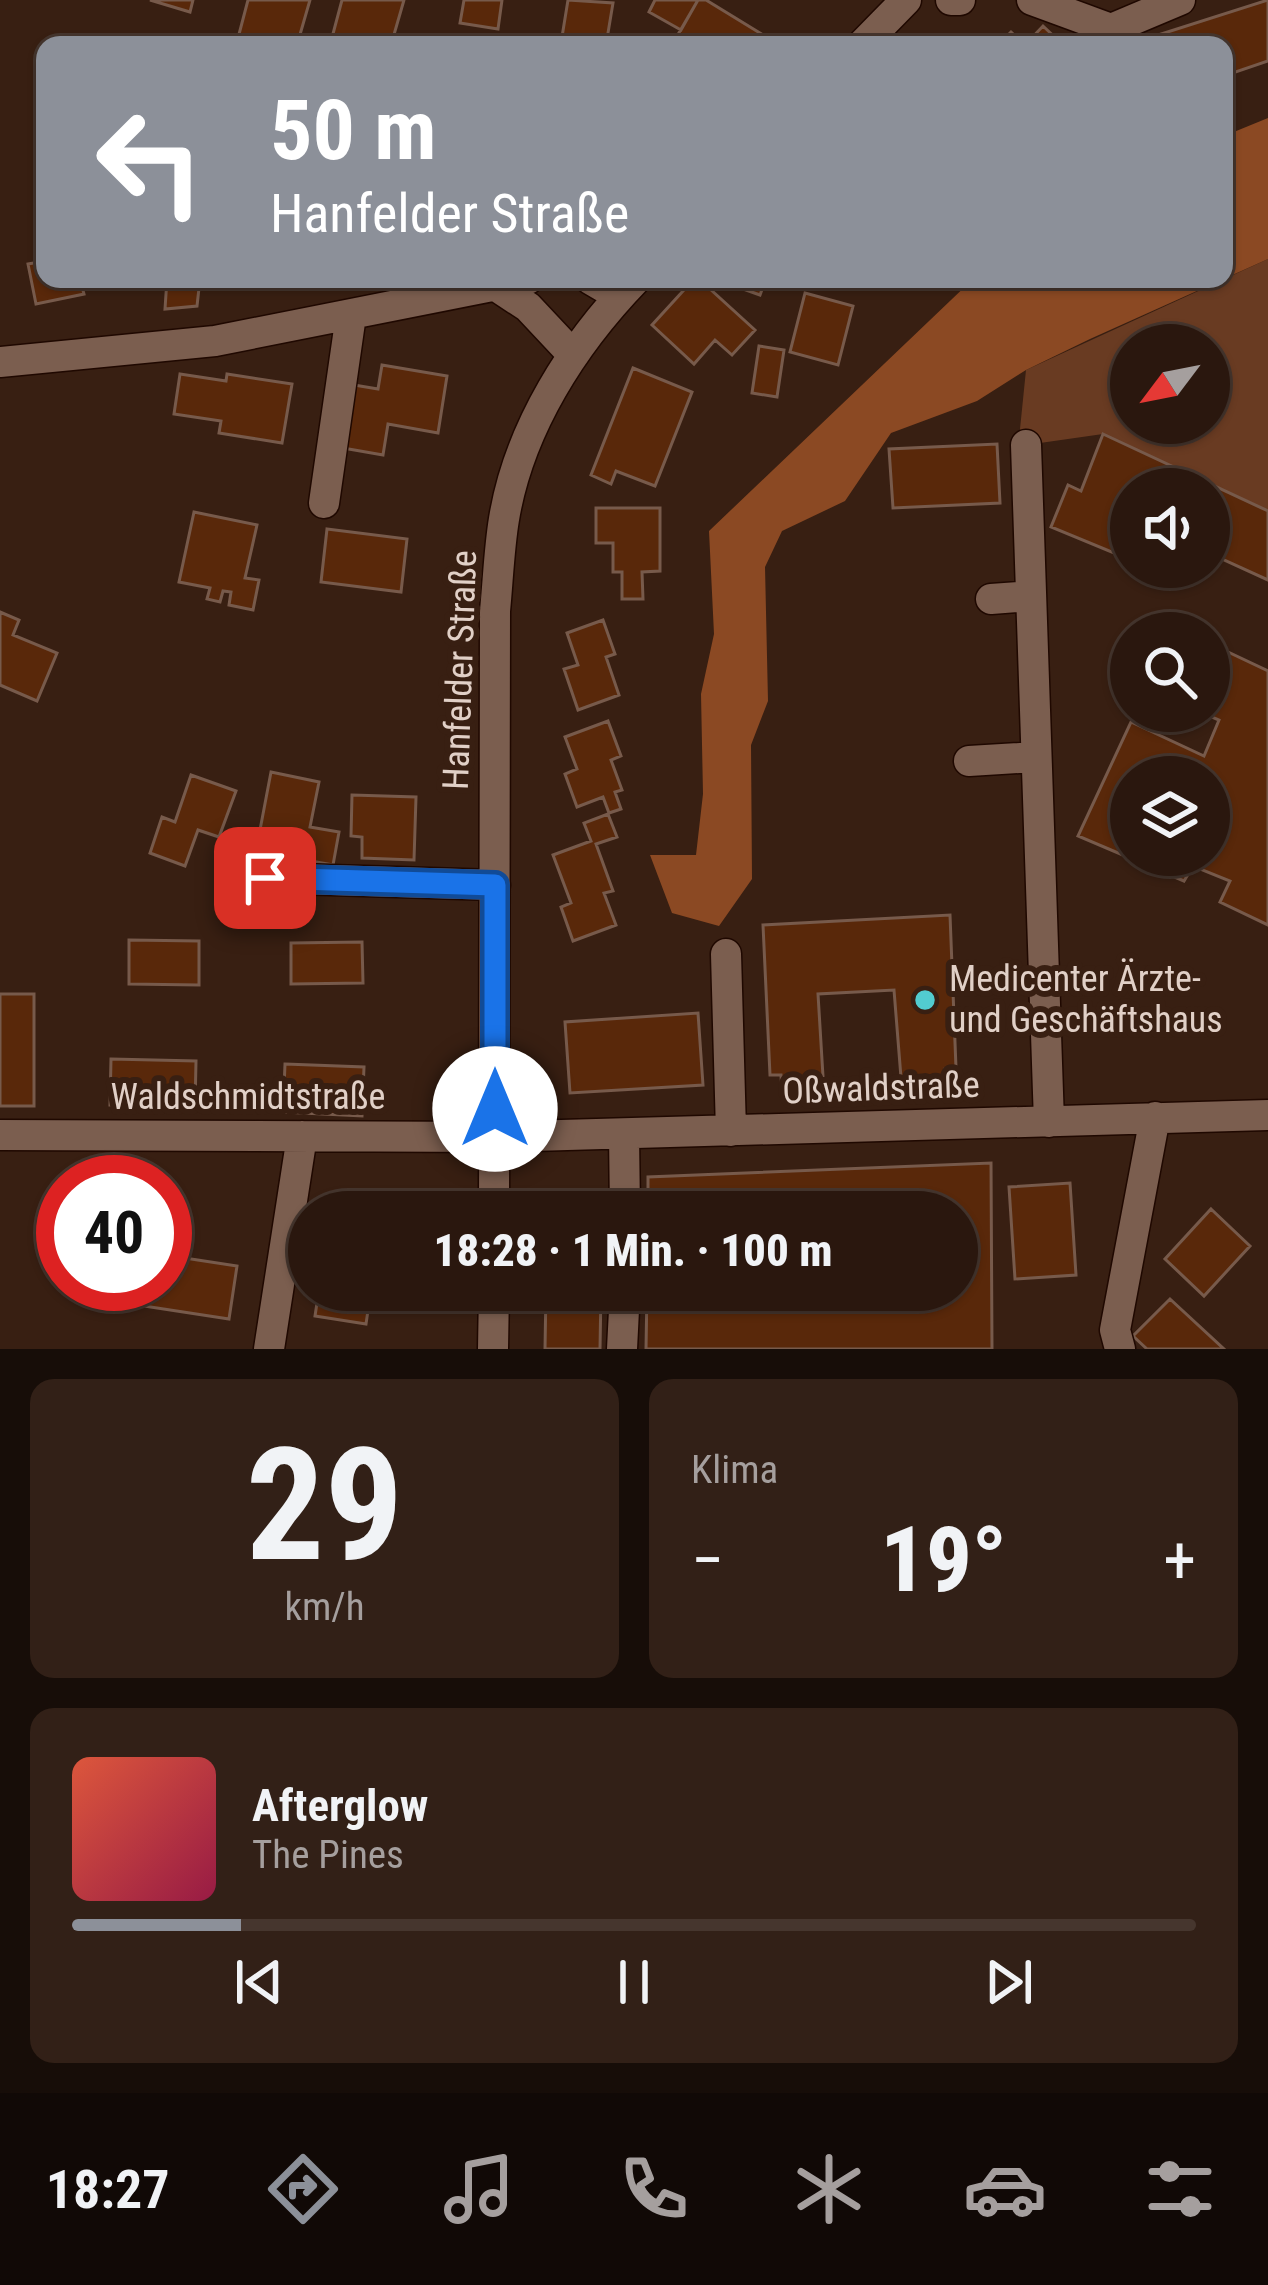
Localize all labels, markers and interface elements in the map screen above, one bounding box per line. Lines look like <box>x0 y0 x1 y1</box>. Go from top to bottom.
text: 50 m <box>270 81 437 180</box>
icon: left <box>72 84 228 240</box>
text: Hanfelder Straße <box>270 182 629 245</box>
north arrow <box>1110 324 1230 444</box>
map controls <box>1110 324 1230 876</box>
button: sound <box>1110 468 1230 588</box>
street label: Hanfelder Straße <box>435 550 485 790</box>
button: search <box>1110 612 1230 732</box>
button: layers <box>1110 756 1230 876</box>
pin <box>214 827 316 929</box>
icon: arrive <box>232 845 298 911</box>
place label: Medicenter Ärzte- und Geschäftshaus <box>949 958 1223 1041</box>
marker: Medicenter Ärzte- und Geschäftshaus <box>912 987 938 1013</box>
position arrow <box>432 1046 558 1172</box>
street label: Oßwaldstraße <box>782 1064 980 1112</box>
street label: Waldschmidtstraße <box>111 1076 385 1118</box>
speed limit sign: 40 <box>36 1155 192 1311</box>
text: 18:28 · 1 Min. · 100 m <box>434 1224 832 1277</box>
text: 29 <box>246 1414 403 1597</box>
text: Klima <box>691 1447 778 1493</box>
text: 19° <box>880 1508 1007 1613</box>
text: − <box>691 1522 724 1599</box>
text: + <box>1163 1522 1196 1599</box>
text: km/h <box>284 1584 365 1630</box>
text: Afterglow <box>252 1779 428 1832</box>
text: The Pines <box>252 1832 404 1878</box>
icon: previous <box>226 1949 292 2015</box>
icon: pause <box>601 1949 667 2015</box>
icon: next <box>976 1949 1042 2015</box>
icon: directions <box>261 2147 345 2231</box>
icon: music <box>437 2147 521 2231</box>
icon: phone <box>612 2147 696 2231</box>
icon: climate <box>787 2147 871 2231</box>
icon: car <box>963 2147 1047 2231</box>
icon: filters <box>1138 2147 1222 2231</box>
text: 18:27 <box>46 2158 170 2221</box>

